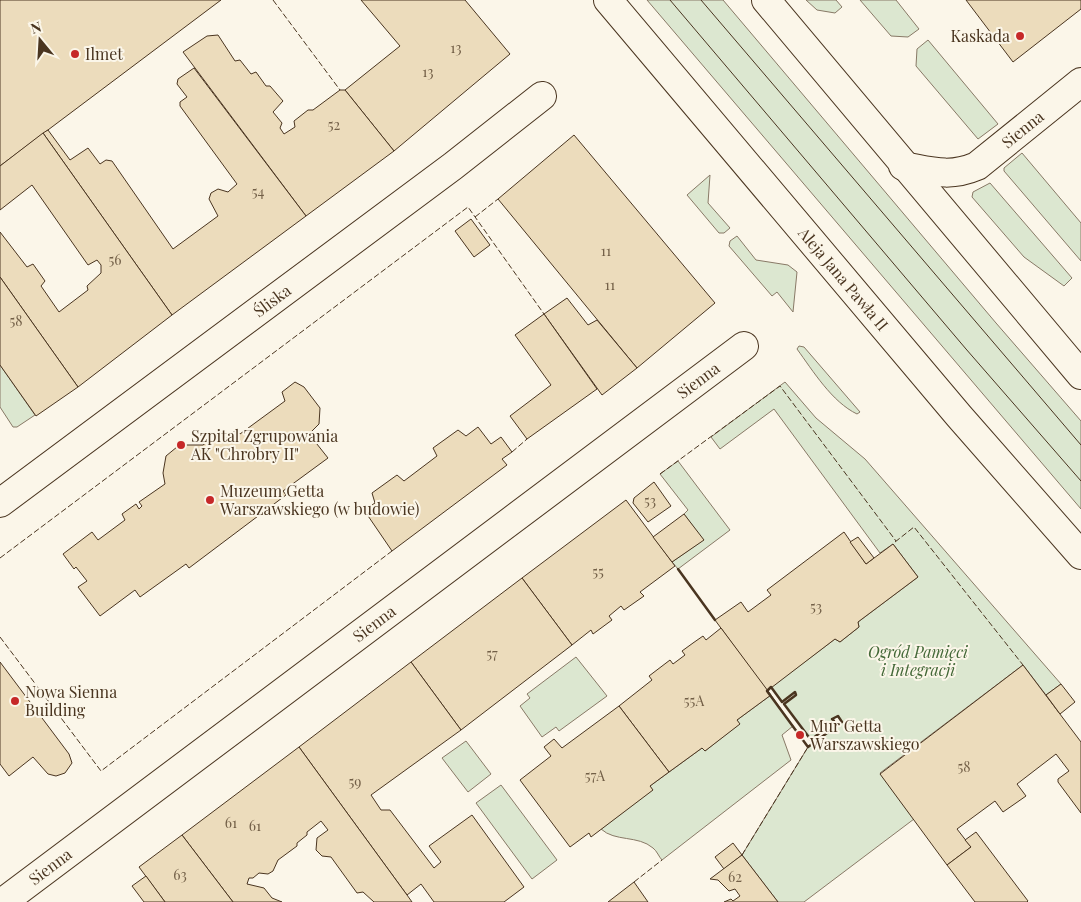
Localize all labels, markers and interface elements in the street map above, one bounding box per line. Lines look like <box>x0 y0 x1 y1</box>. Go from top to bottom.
north arrow <box>15 15 65 65</box>
text: N <box>28 17 44 38</box>
place label: Kaskada <box>951 25 1010 46</box>
marker: Kaskada <box>1014 30 1026 42</box>
house number: 13 <box>450 38 462 57</box>
place label: Ilmet <box>85 43 123 64</box>
marker: Ilmet <box>69 48 81 60</box>
house number: 13 <box>422 62 434 81</box>
street label: Sienna <box>997 105 1048 152</box>
house number: 52 <box>328 115 341 134</box>
house number: 54 <box>252 182 264 201</box>
street label: Aleja Jana Pawła II <box>793 222 893 335</box>
house number: 11 <box>601 241 611 260</box>
house number: 56 <box>108 250 122 269</box>
house number: 11 <box>605 275 615 294</box>
street label: Śliska <box>249 279 295 321</box>
house number: 58 <box>9 311 23 330</box>
street label: Sienna <box>672 357 724 403</box>
place label: Szpital Zgrupowania AK "Chrobry II" <box>190 425 338 464</box>
marker: Szpital Zgrupowania AK "Chrobry II" <box>175 439 187 451</box>
place label: Muzeum Getta Warszawskiego (w budowie) <box>219 480 419 519</box>
house number: 53 <box>644 491 656 510</box>
marker: Muzeum Getta Warszawskiego (w budowie) <box>204 494 216 506</box>
house number: 55 <box>592 562 604 581</box>
house number: 53 <box>810 597 822 616</box>
street label: Sienna <box>348 600 400 646</box>
park label: Ogród Pamięci i Integracji <box>868 641 969 680</box>
house number: 57 <box>486 644 498 663</box>
place label: Nowa Sienna Building <box>25 681 117 720</box>
house number: 55A <box>684 691 704 710</box>
marker: Nowa Sienna Building <box>9 695 21 707</box>
place label: Mur Getta Warszawskiego <box>809 715 920 754</box>
marker: Mur Getta Warszawskiego <box>794 729 806 741</box>
house number: 58 <box>957 757 971 776</box>
house number: 57A <box>585 766 605 785</box>
house number: 59 <box>349 772 361 791</box>
house number: 61 <box>225 813 237 832</box>
house number: 61 <box>249 816 261 835</box>
street label: Sienna <box>24 843 76 889</box>
house number: 63 <box>173 865 187 884</box>
house number: 62 <box>728 867 742 886</box>

